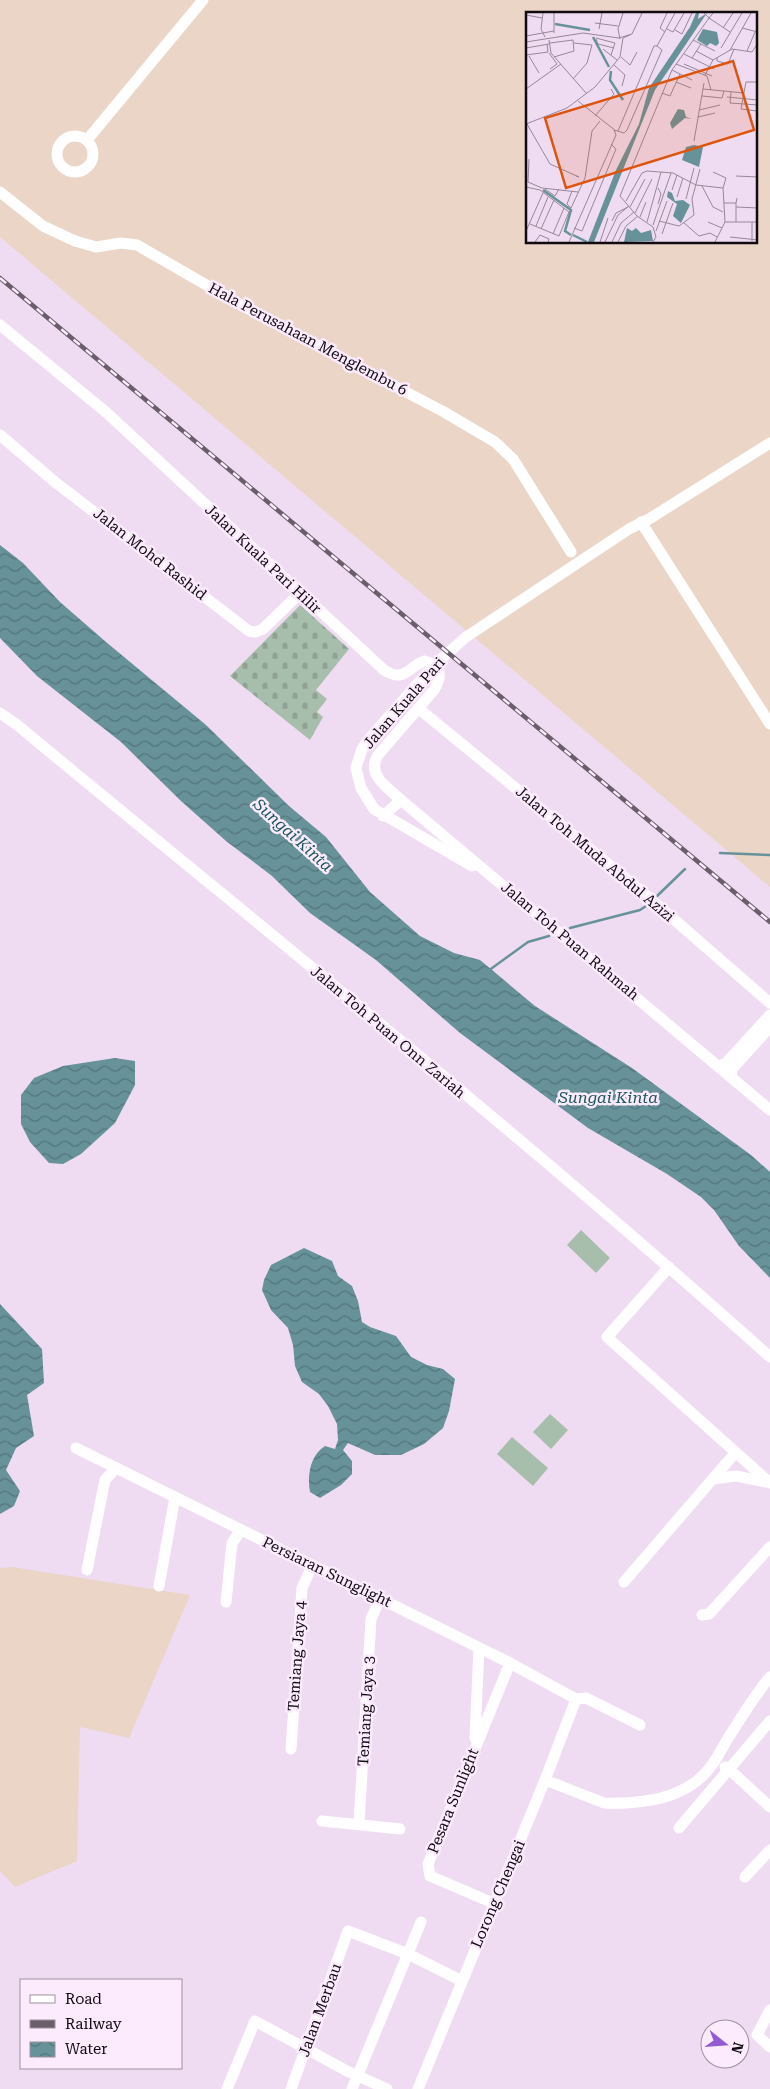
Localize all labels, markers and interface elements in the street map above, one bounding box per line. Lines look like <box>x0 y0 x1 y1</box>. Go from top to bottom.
inset map <box>526 12 758 244</box>
street label: Hala Perusahaan Menglembu 6 <box>205 279 411 399</box>
street label: Jalan Kuala Pari Hilir <box>201 501 325 617</box>
street label: Jalan Mohd Rashid <box>90 504 210 604</box>
street label: Jalan Kuala Pari <box>359 653 449 752</box>
street label: Jalan Toh Muda Abdul Azizi <box>512 782 678 926</box>
water label: Sungai Kinta <box>249 794 337 876</box>
street label: Jalan Toh Puan Rahmah <box>497 878 643 1004</box>
street label: Jalan Toh Puan Onn Zariah <box>307 962 469 1102</box>
water label: Sungai Kinta <box>557 1088 658 1107</box>
street label: Persiaran Sunglight <box>259 1533 395 1611</box>
street label: Temiang Jaya 4 <box>284 1600 310 1712</box>
street label: Temiang Jaya 3 <box>354 1655 378 1767</box>
street label: Pesara Sunlight <box>424 1745 482 1856</box>
street label: Lorong Chengai <box>467 1837 529 1951</box>
street label: Jalan Merbau <box>295 1960 345 2059</box>
legend <box>20 1979 182 2069</box>
text: Road <box>65 1990 102 2008</box>
text: Railway <box>65 2015 122 2033</box>
north arrow <box>700 2019 750 2069</box>
text: Water <box>65 2040 107 2058</box>
text: N <box>728 2040 747 2056</box>

